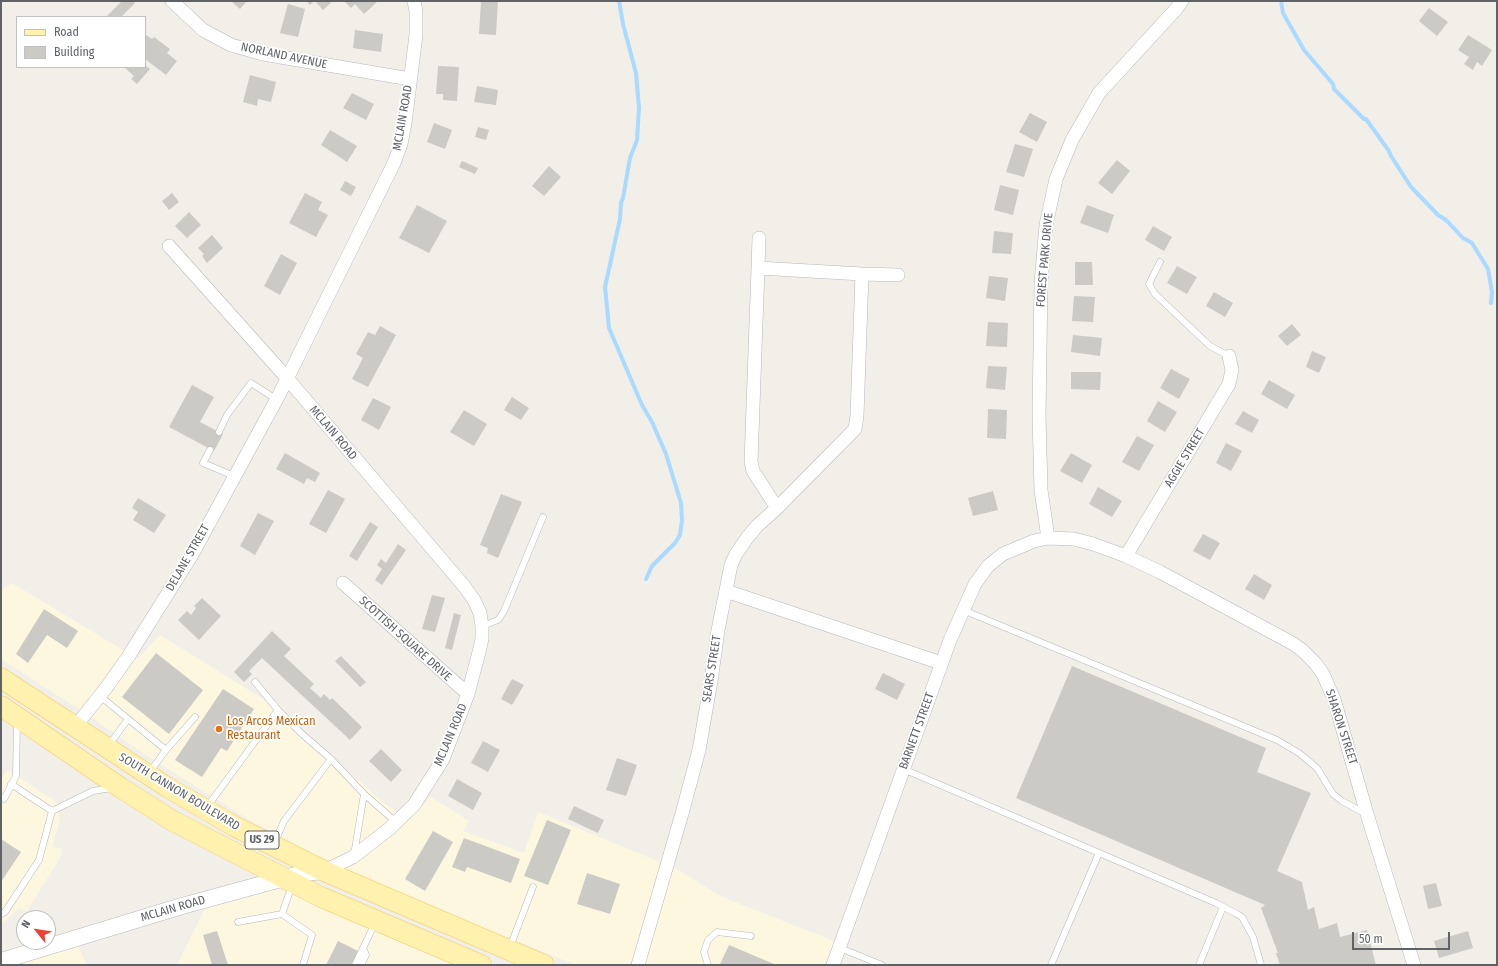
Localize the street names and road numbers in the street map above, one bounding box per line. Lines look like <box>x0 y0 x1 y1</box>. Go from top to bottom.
street label: NORLAND AVENUE <box>240 40 328 72</box>
street label: MCLAIN ROAD <box>390 84 416 152</box>
street label: FOREST PARK DRIVE <box>1034 212 1056 308</box>
street label: MCLAIN ROAD <box>306 403 360 463</box>
street label: AGGIE STREET <box>1162 426 1208 490</box>
street label: DELANE STREET <box>163 522 213 594</box>
street label: SCOTTISH SQUARE DRIVE <box>356 594 454 684</box>
street label: SEARS STREET <box>700 634 724 704</box>
street label: SHARON STREET <box>1322 688 1360 766</box>
street label: BARNETT STREET <box>896 691 938 771</box>
street label: MCLAIN ROAD <box>431 702 471 768</box>
street label: SOUTH CANNON BOULEVARD <box>116 750 242 834</box>
road number: US 29 <box>245 831 279 849</box>
street label: MCLAIN ROAD <box>139 893 207 925</box>

